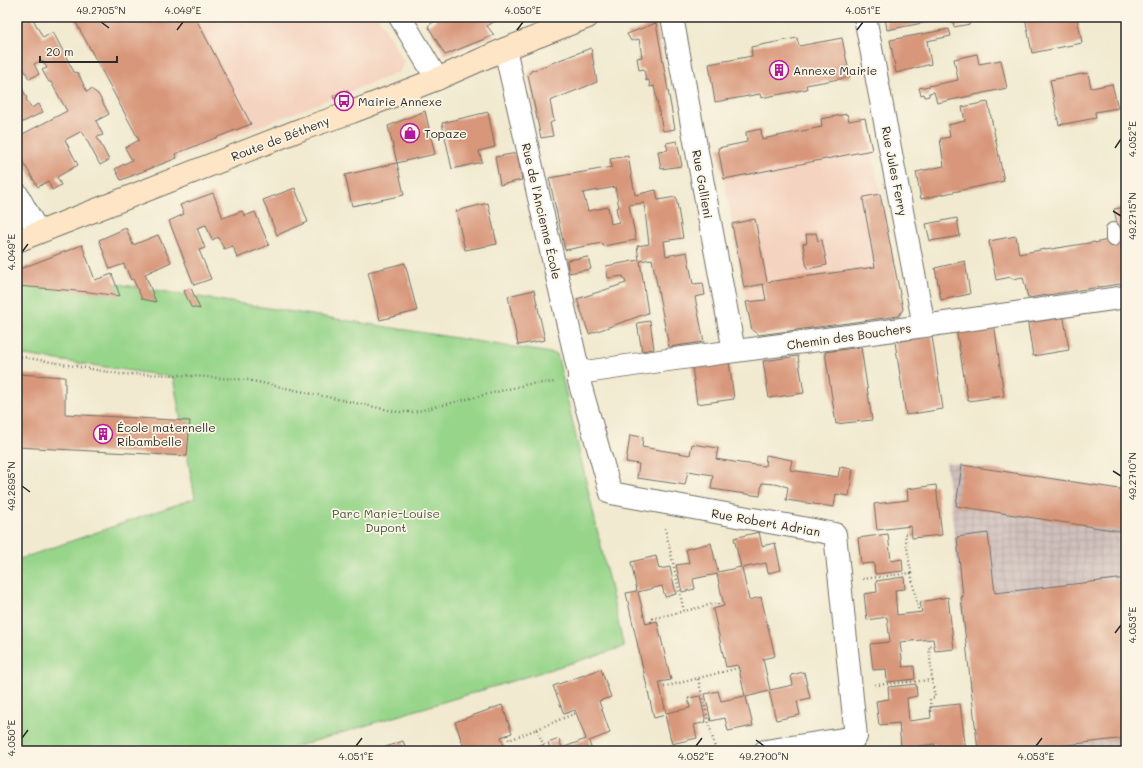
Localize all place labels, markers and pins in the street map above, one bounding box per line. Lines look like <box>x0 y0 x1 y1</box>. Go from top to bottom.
building icon: Annexe Mairie <box>768 59 790 81</box>
place label: Annexe Mairie <box>793 62 877 78</box>
bus stop icon: Mairie Annexe <box>333 90 355 112</box>
place label: Mairie Annexe <box>358 93 442 109</box>
shop icon: Topaze <box>399 122 421 144</box>
place label: Topaze <box>424 125 467 141</box>
place label: École maternelle Ribambelle <box>117 419 216 449</box>
building icon: École maternelle Ribambelle <box>92 423 114 445</box>

